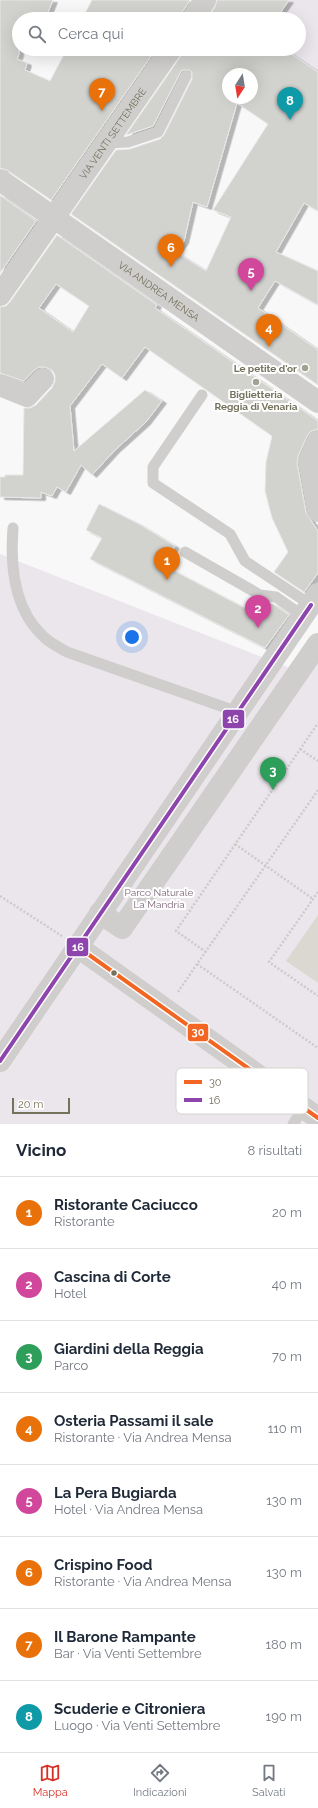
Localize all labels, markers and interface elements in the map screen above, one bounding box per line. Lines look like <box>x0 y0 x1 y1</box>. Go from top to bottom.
search box <box>12 12 306 56</box>
icon: search <box>26 23 48 45</box>
text: Cerca qui <box>58 25 124 43</box>
north arrow <box>222 68 258 104</box>
pin: 7 <box>89 78 115 111</box>
street label: VIA VENTI SETTEMBRE <box>77 86 148 181</box>
pin: 8 <box>277 87 303 120</box>
pin: 6 <box>158 234 184 267</box>
pin: 5 <box>238 258 264 291</box>
street label: VIA ANDREA MENSA <box>116 259 202 324</box>
pin: 4 <box>256 314 282 347</box>
place label: Le petite d'or <box>234 363 297 374</box>
marker: Le petite d'or <box>300 363 310 373</box>
marker: Biglietteria Reggia di Venaria <box>251 377 261 387</box>
place label: Biglietteria Reggia di Venaria <box>215 389 298 412</box>
pin: 1 <box>154 547 180 580</box>
pin: 2 <box>245 595 271 628</box>
your location <box>122 627 142 647</box>
line badge: 16 <box>222 709 245 729</box>
text: 16 <box>227 713 239 726</box>
pin: 3 <box>260 757 286 790</box>
park label: Parco Naturale La Mandria <box>125 887 194 910</box>
line badge: 16 <box>66 937 89 957</box>
text: 16 <box>72 941 84 954</box>
unlabelled marker <box>109 968 119 978</box>
line badge: 30 <box>187 1023 209 1042</box>
text: 30 <box>192 1026 205 1039</box>
legend <box>176 1068 308 1114</box>
text: 30 <box>209 1076 222 1089</box>
text: 16 <box>209 1094 221 1107</box>
scale bar <box>12 1096 70 1115</box>
text: 20 m <box>18 1098 43 1111</box>
text: Vicino <box>16 1140 66 1160</box>
text: 8 risultati <box>247 1143 302 1158</box>
text: Ristorante Caciucco <box>54 1196 198 1214</box>
text: 1 <box>26 1205 32 1220</box>
text: 20 m <box>272 1205 302 1220</box>
text: Ristorante <box>54 1214 115 1229</box>
text: Cascina di Corte <box>54 1268 171 1286</box>
text: 2 <box>25 1277 33 1292</box>
text: 40 m <box>272 1277 302 1292</box>
text: Hotel <box>54 1286 87 1301</box>
text: Giardini della Reggia <box>54 1340 204 1358</box>
text: 3 <box>25 1349 33 1364</box>
text: 70 m <box>272 1349 302 1364</box>
text: Parco <box>54 1358 88 1373</box>
text: Osteria Passami il sale <box>54 1412 213 1430</box>
text: 4 <box>25 1421 33 1436</box>
text: 110 m <box>268 1421 302 1436</box>
text: Ristorante · Via Andrea Mensa <box>54 1430 232 1445</box>
text: La Pera Bugiarda <box>54 1484 177 1502</box>
text: 5 <box>25 1493 33 1508</box>
text: 130 m <box>266 1493 302 1508</box>
text: Hotel · Via Andrea Mensa <box>54 1502 203 1517</box>
text: Crispino Food <box>54 1556 152 1574</box>
text: 6 <box>25 1565 33 1580</box>
text: 130 m <box>266 1565 302 1580</box>
text: Ristorante · Via Andrea Mensa <box>54 1574 232 1589</box>
text: Il Barone Rampante <box>54 1628 196 1646</box>
text: 7 <box>25 1637 33 1652</box>
text: 180 m <box>266 1637 302 1652</box>
text: Bar · Via Venti Settembre <box>54 1646 202 1661</box>
text: Scuderie e Citroniera <box>54 1700 205 1718</box>
text: 8 <box>25 1709 33 1724</box>
text: 190 m <box>266 1709 302 1724</box>
text: Luogo · Via Venti Settembre <box>54 1718 220 1733</box>
tab: Mappa <box>33 1762 68 1799</box>
tab: Indicazioni <box>133 1762 187 1799</box>
tab: Salvati <box>252 1762 285 1799</box>

